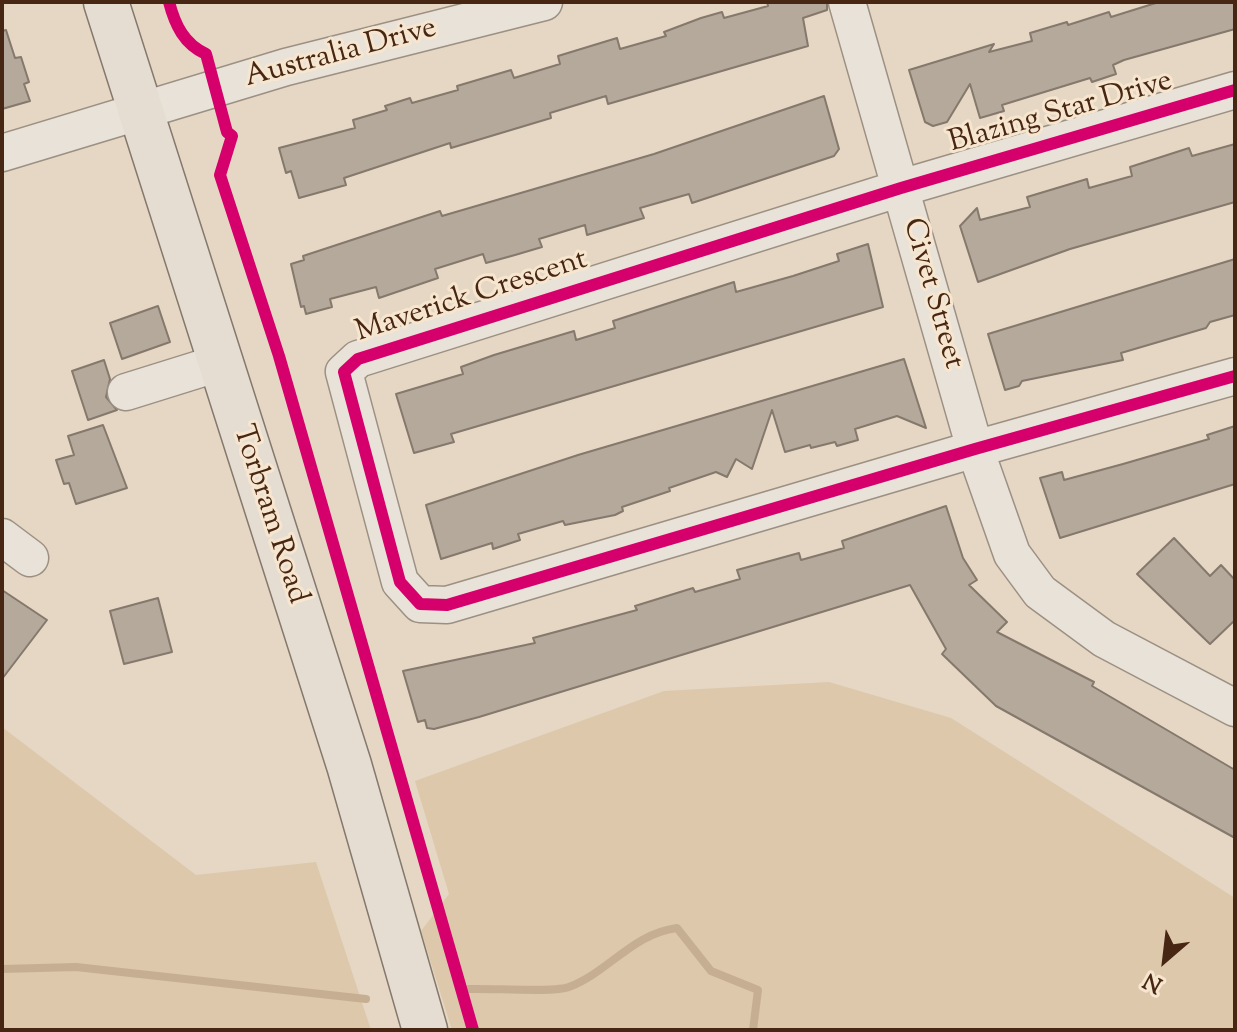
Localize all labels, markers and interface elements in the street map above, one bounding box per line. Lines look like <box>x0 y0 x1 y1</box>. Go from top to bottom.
street label: Australia Drive <box>241 12 441 98</box>
street label: Blazing Star Drive <box>945 65 1177 163</box>
street label: Civet Street <box>892 215 970 373</box>
street label: Maverick Crescent <box>352 244 592 352</box>
street label: Torbram Road <box>222 421 314 609</box>
north arrow <box>1125 920 1205 1000</box>
text: N <box>1138 963 1169 999</box>

